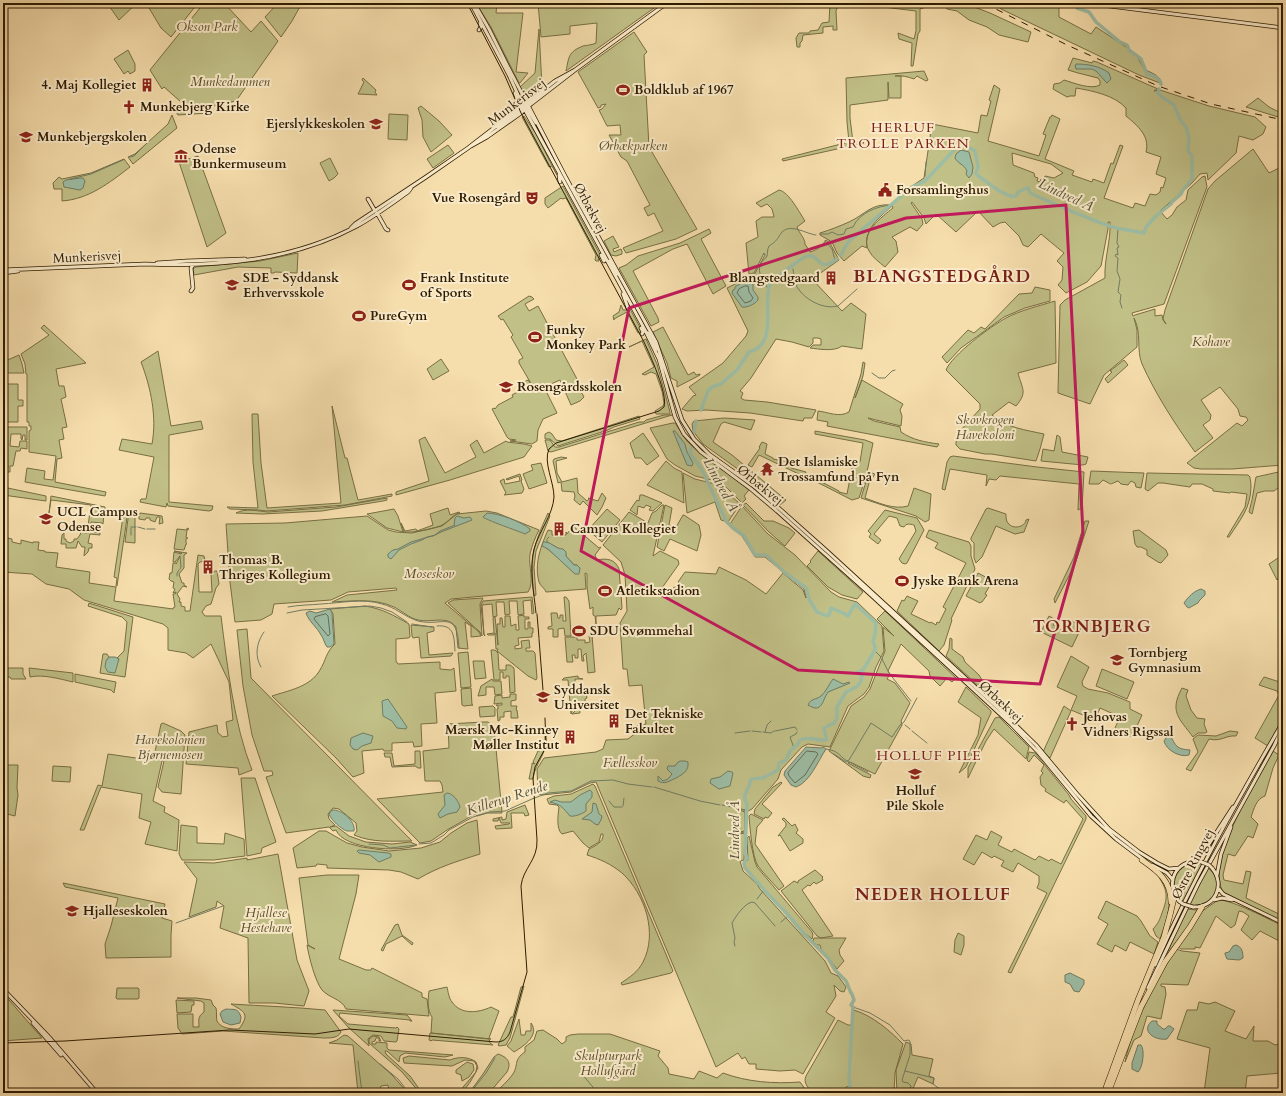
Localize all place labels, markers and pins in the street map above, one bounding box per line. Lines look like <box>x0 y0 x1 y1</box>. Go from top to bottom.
place label: 4. Maj Kollegiet <box>41 76 136 94</box>
building icon: 4. Maj Kollegiet <box>139 77 155 93</box>
place label: Boldklub af 1967 <box>634 81 734 99</box>
sports icon: Boldklub af 1967 <box>615 82 631 98</box>
place label: Munkebjerg Kirke <box>140 98 250 116</box>
church icon: Munkebjerg Kirke <box>121 99 137 115</box>
place label: Ejerslykkeskolen <box>266 115 366 133</box>
school or university icon: Ejerslykkeskolen <box>368 116 384 132</box>
place label: Munkebjergskolen <box>37 128 148 146</box>
school or university icon: Munkebjergskolen <box>18 129 34 145</box>
place label: Odense Bunkermuseum <box>192 140 286 173</box>
museum icon: Odense Bunkermuseum <box>173 148 189 164</box>
place label: Forsamlingshus <box>896 181 989 199</box>
public building icon: Forsamlingshus <box>877 182 893 198</box>
place label: Vue Rosengård <box>432 189 522 207</box>
theatre icon: Vue Rosengård <box>524 190 540 206</box>
place label: SDE - Syddansk Erhvervsskole <box>243 269 340 302</box>
place label: Frank Institute of Sports <box>420 269 509 302</box>
place label: Blangstedgaard <box>729 269 821 287</box>
building icon: Blangstedgaard <box>823 270 839 286</box>
school or university icon: SDE - Syddansk Erhvervsskole <box>224 277 240 293</box>
sports icon: Frank Institute of Sports <box>401 277 417 293</box>
place label: PureGym <box>370 307 427 325</box>
sports icon: PureGym <box>351 308 367 324</box>
place label: Funky Monkey Park <box>546 321 627 354</box>
sports icon: Funky Monkey Park <box>527 329 543 345</box>
place label: Rosengårdsskolen <box>517 378 623 396</box>
school or university icon: Rosengårdsskolen <box>498 379 514 395</box>
place label: Det Islamiske Trossamfund på Fyn <box>778 453 900 486</box>
temple icon: Det Islamiske Trossamfund på Fyn <box>759 461 775 477</box>
place label: UCL Campus Odense <box>57 503 138 536</box>
school or university icon: UCL Campus Odense <box>38 511 54 527</box>
place label: Campus Kollegiet <box>570 520 676 538</box>
building icon: Campus Kollegiet <box>551 521 567 537</box>
place label: Thomas B. Thriges Kollegium <box>219 551 331 584</box>
building icon: Thomas B. Thriges Kollegium <box>200 559 216 575</box>
place label: Jyske Bank Arena <box>911 572 1019 590</box>
sports icon: Jyske Bank Arena <box>894 573 910 589</box>
place label: Atletikstadion <box>616 582 700 600</box>
sports icon: Atletikstadion <box>597 583 613 599</box>
place label: SDU Svømmehal <box>590 622 693 640</box>
sports icon: SDU Svømmehal <box>571 623 587 639</box>
place label: Tornbjerg Gymnasium <box>1128 644 1201 677</box>
school or university icon: Tornbjerg Gymnasium <box>1109 652 1125 668</box>
place label: Syddansk Universitet <box>554 681 620 714</box>
school or university icon: Syddansk Universitet <box>535 689 551 705</box>
place label: Det Tekniske Fakultet <box>625 705 704 738</box>
place label: Jehovas Vidners Rigssal <box>1081 708 1174 741</box>
building icon: Det Tekniske Fakultet <box>606 713 622 729</box>
church icon: Jehovas Vidners Rigssal <box>1064 716 1080 732</box>
place label: Mærsk Mc-Kinney Møller Institut <box>445 721 560 754</box>
building icon: Mærsk Mc-Kinney Møller Institut <box>562 729 578 745</box>
school or university icon: Holluf Pile Skole <box>907 766 923 782</box>
place label: Holluf Pile Skole <box>886 782 944 815</box>
place label: Hjalleseskolen <box>83 902 169 920</box>
school or university icon: Hjalleseskolen <box>64 903 80 919</box>

